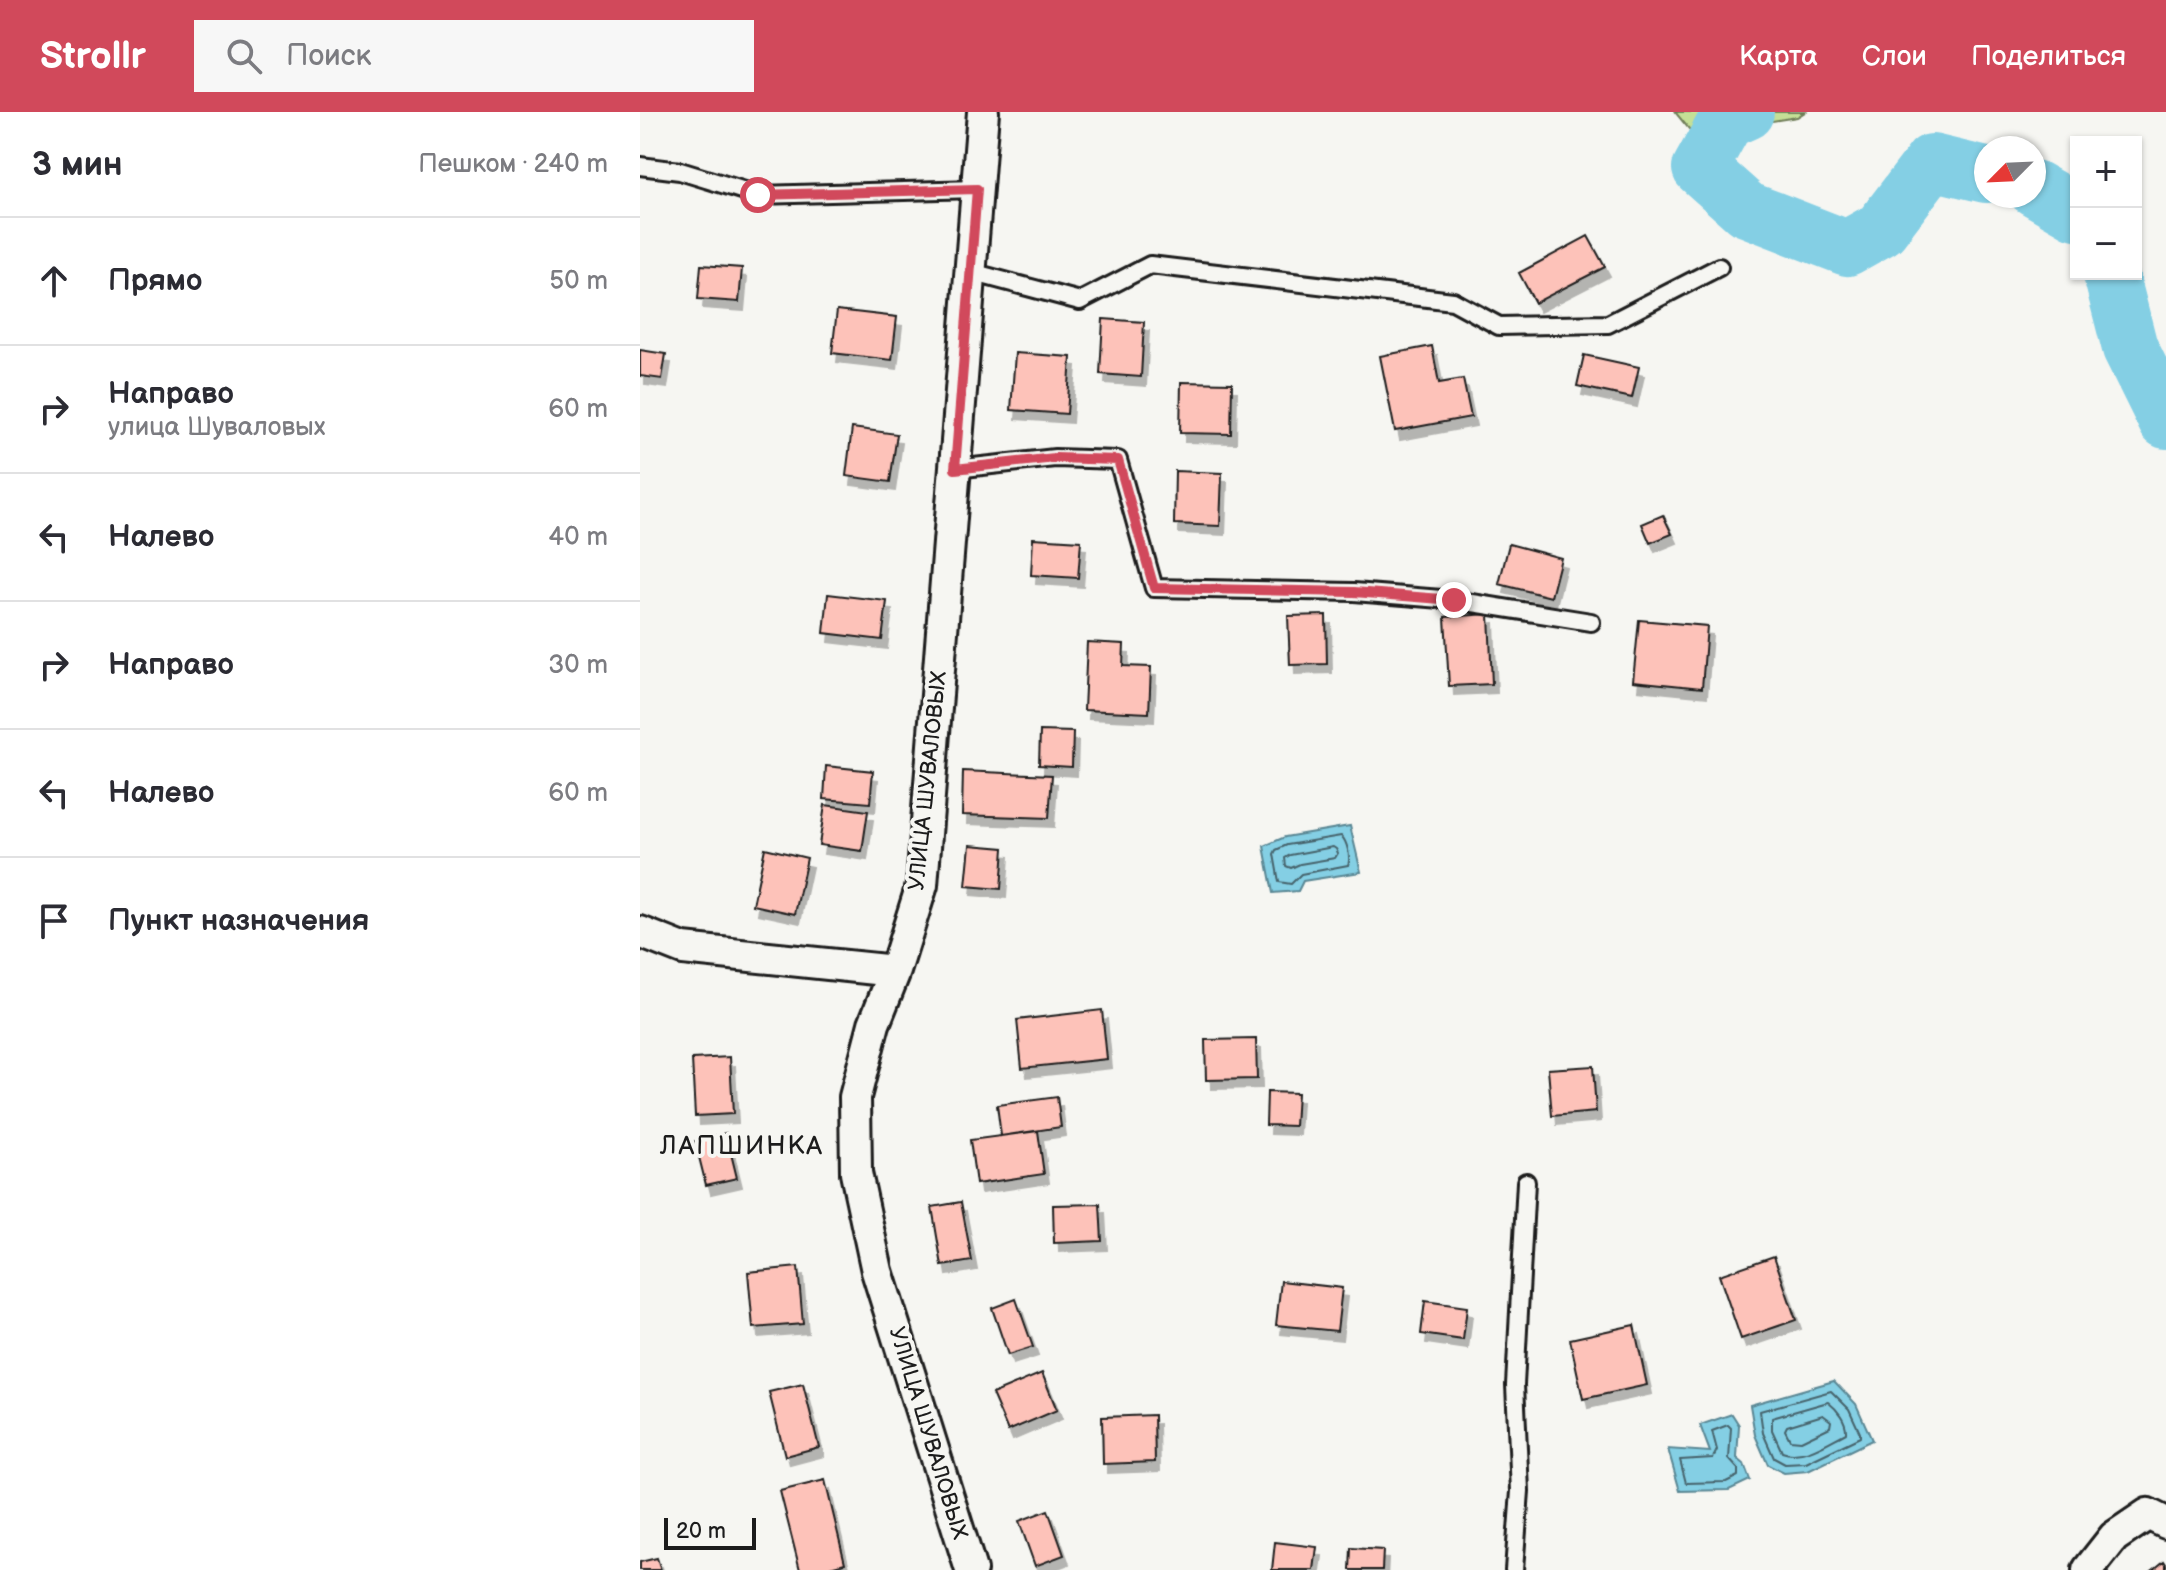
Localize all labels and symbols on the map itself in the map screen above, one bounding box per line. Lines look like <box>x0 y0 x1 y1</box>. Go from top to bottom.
north arrow <box>1974 136 2046 208</box>
route start <box>740 177 776 213</box>
route end <box>1436 582 1472 618</box>
street label: УЛИЦА ШУВАЛОВЫХ <box>903 669 953 892</box>
district label: ЛАПШИНКА <box>659 1131 824 1162</box>
street label: УЛИЦА ШУВАЛОВЫХ <box>883 1324 973 1543</box>
scale bar <box>664 1514 756 1550</box>

